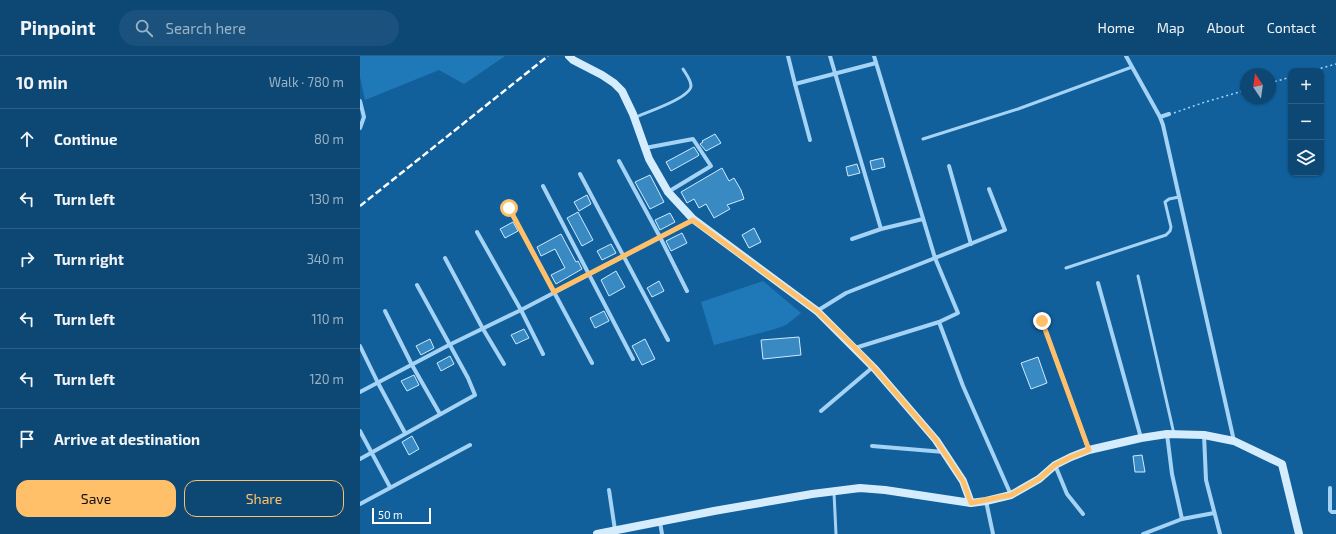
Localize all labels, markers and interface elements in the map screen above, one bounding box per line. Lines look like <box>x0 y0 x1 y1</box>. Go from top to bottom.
search box <box>119 10 399 46</box>
text: Pinpoint <box>20 16 95 39</box>
icon: search <box>133 17 155 39</box>
text: Search here <box>165 19 246 37</box>
text: Home <box>1098 19 1135 36</box>
text: Map <box>1157 19 1185 36</box>
text: About <box>1207 19 1245 36</box>
text: Contact <box>1267 19 1316 36</box>
north arrow <box>1240 68 1276 104</box>
map controls <box>1288 68 1324 176</box>
button: + <box>1288 68 1324 104</box>
text: 10 min <box>16 72 68 92</box>
text: Walk · 780 m <box>269 74 344 90</box>
button: − <box>1288 104 1324 140</box>
icon: ahead <box>16 128 38 150</box>
text: Continue <box>54 130 117 148</box>
text: 80 m <box>314 131 344 147</box>
button: layers <box>1288 140 1324 176</box>
icon: left <box>16 188 38 210</box>
text: Turn left <box>54 190 115 208</box>
text: 130 m <box>309 191 344 207</box>
route start <box>500 199 518 217</box>
icon: right <box>16 248 38 270</box>
text: Turn right <box>54 250 124 268</box>
text: 340 m <box>307 251 344 267</box>
icon: left <box>16 308 38 330</box>
text: Turn left <box>54 310 115 328</box>
text: 110 m <box>312 311 344 327</box>
route end <box>1033 312 1051 330</box>
icon: left <box>16 368 38 390</box>
text: Turn left <box>54 370 115 388</box>
text: 120 m <box>309 371 344 387</box>
icon: arrive <box>16 428 38 450</box>
text: Arrive at destination <box>54 430 200 448</box>
button: Save <box>16 480 176 517</box>
button: Share <box>184 480 344 517</box>
scale bar <box>372 506 431 525</box>
text: 50 m <box>378 508 403 521</box>

